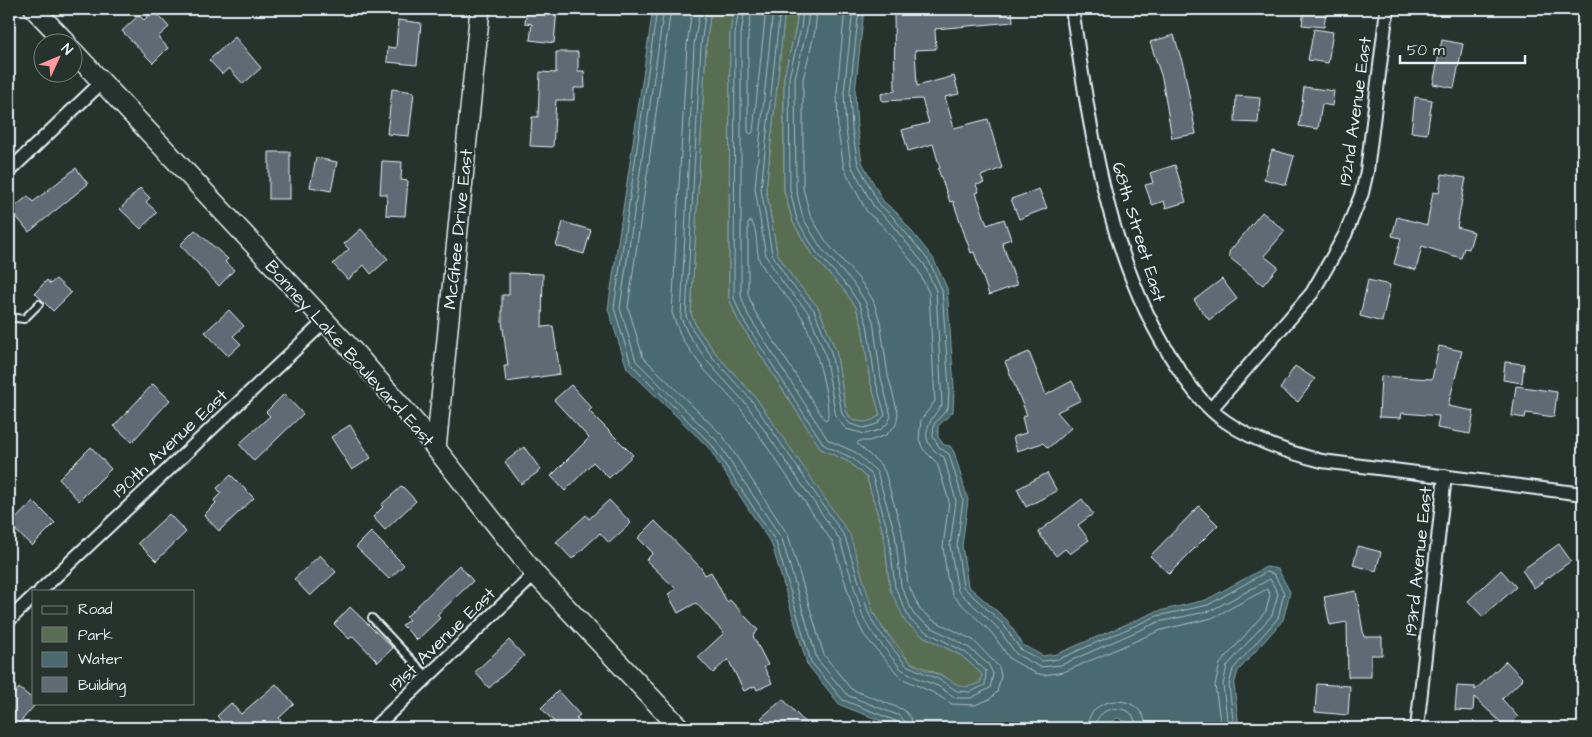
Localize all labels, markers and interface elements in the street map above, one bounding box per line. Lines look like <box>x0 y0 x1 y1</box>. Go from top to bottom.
north arrow <box>32 32 82 82</box>
scale bar <box>1400 32 1524 64</box>
street label: 192nd Avenue East <box>1333 34 1378 187</box>
text: N <box>56 40 77 60</box>
text: 50 m <box>1407 40 1445 61</box>
street label: McGhee Drive East <box>438 147 479 310</box>
street label: 68th Street East <box>1105 159 1172 306</box>
street label: Bonney Lake Boulevard East <box>258 255 441 453</box>
street label: 190th Avenue East <box>107 383 234 503</box>
street label: 193rd Avenue East <box>1398 484 1439 637</box>
street label: 191st Avenue East <box>383 581 502 697</box>
legend <box>32 590 195 704</box>
text: Road <box>78 599 113 620</box>
text: Park <box>78 625 113 646</box>
text: Water <box>78 649 122 670</box>
text: Building <box>78 675 126 697</box>

